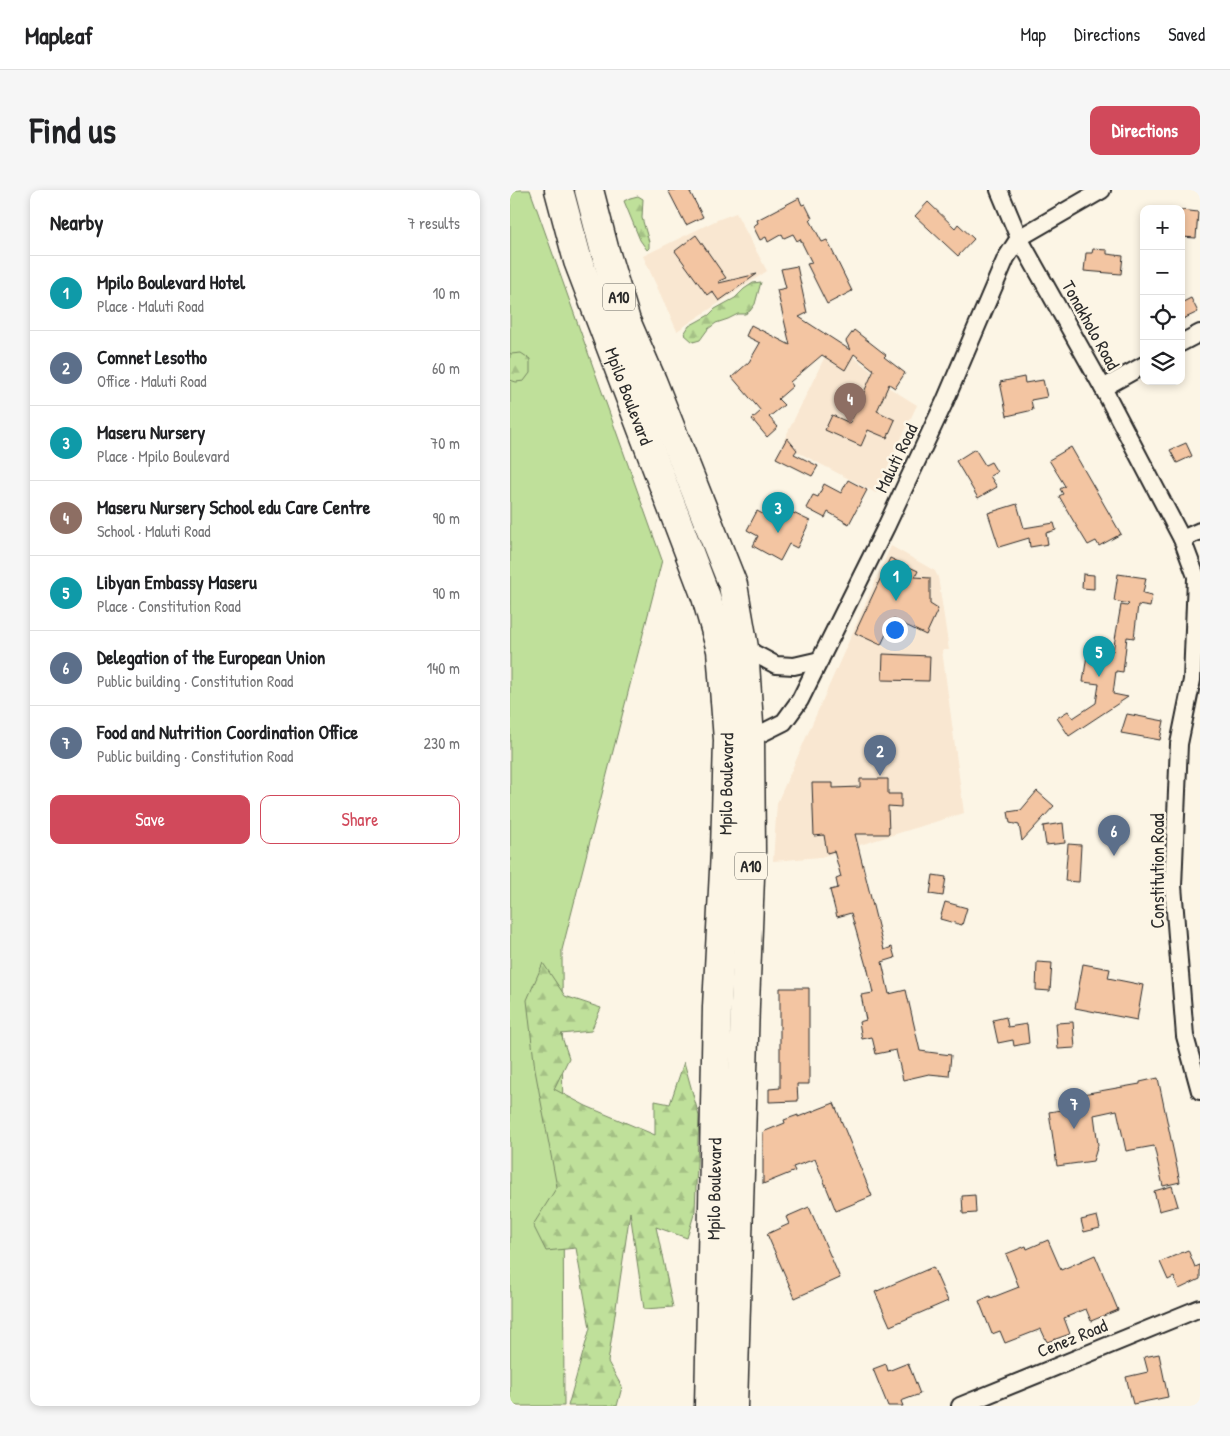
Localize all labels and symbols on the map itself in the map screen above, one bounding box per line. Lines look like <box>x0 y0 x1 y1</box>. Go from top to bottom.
street label: Tonakholo Road <box>1056 276 1126 374</box>
road number: A10 <box>603 284 635 310</box>
street label: Mpilo Boulevard <box>600 344 659 448</box>
pin: 4 <box>834 383 866 424</box>
street label: Maluti Road <box>869 419 923 497</box>
pin: 3 <box>762 492 794 533</box>
pin: 1 <box>880 560 912 601</box>
your location <box>882 617 908 643</box>
pin: 5 <box>1083 636 1115 677</box>
street label: Mpilo Boulevard <box>713 733 739 835</box>
pin: 2 <box>864 735 896 776</box>
street label: Constitution Road <box>1145 813 1170 929</box>
pin: 6 <box>1098 815 1130 856</box>
road number: A10 <box>735 852 767 879</box>
pin: 7 <box>1058 1088 1090 1129</box>
street label: Mpilo Boulevard <box>701 1138 727 1240</box>
street label: Cenez Road <box>1033 1313 1111 1363</box>

